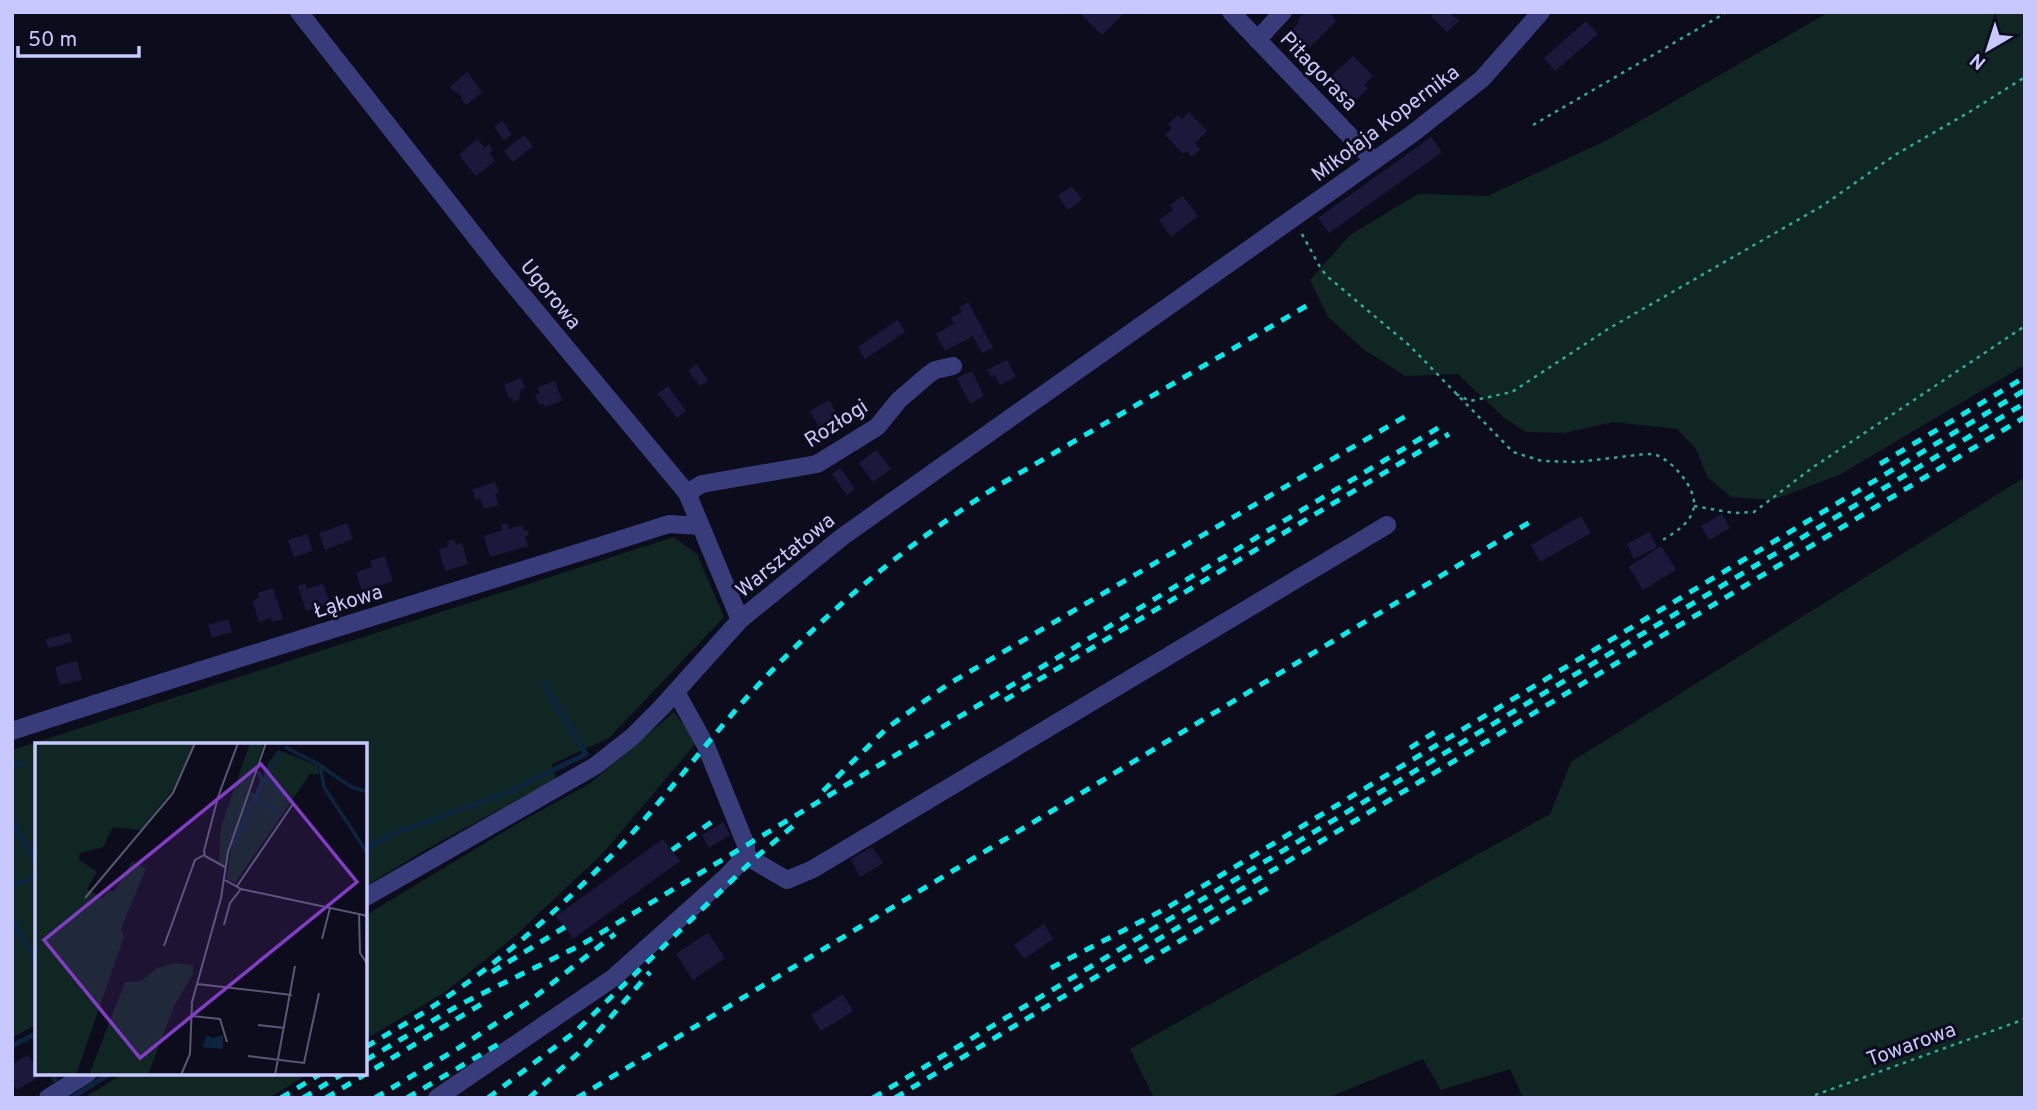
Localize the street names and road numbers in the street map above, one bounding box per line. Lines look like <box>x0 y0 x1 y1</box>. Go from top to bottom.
street label: Pitagorasa <box>1273 27 1363 118</box>
street label: Mikołaja Kopernika <box>1306 60 1465 189</box>
street label: Ugorowa <box>513 254 586 336</box>
street label: Rozłogi <box>800 394 874 455</box>
street label: Warsztatowa <box>731 508 841 604</box>
street label: Łąkowa <box>311 579 386 626</box>
street label: Towarowa <box>1863 1017 1960 1074</box>

